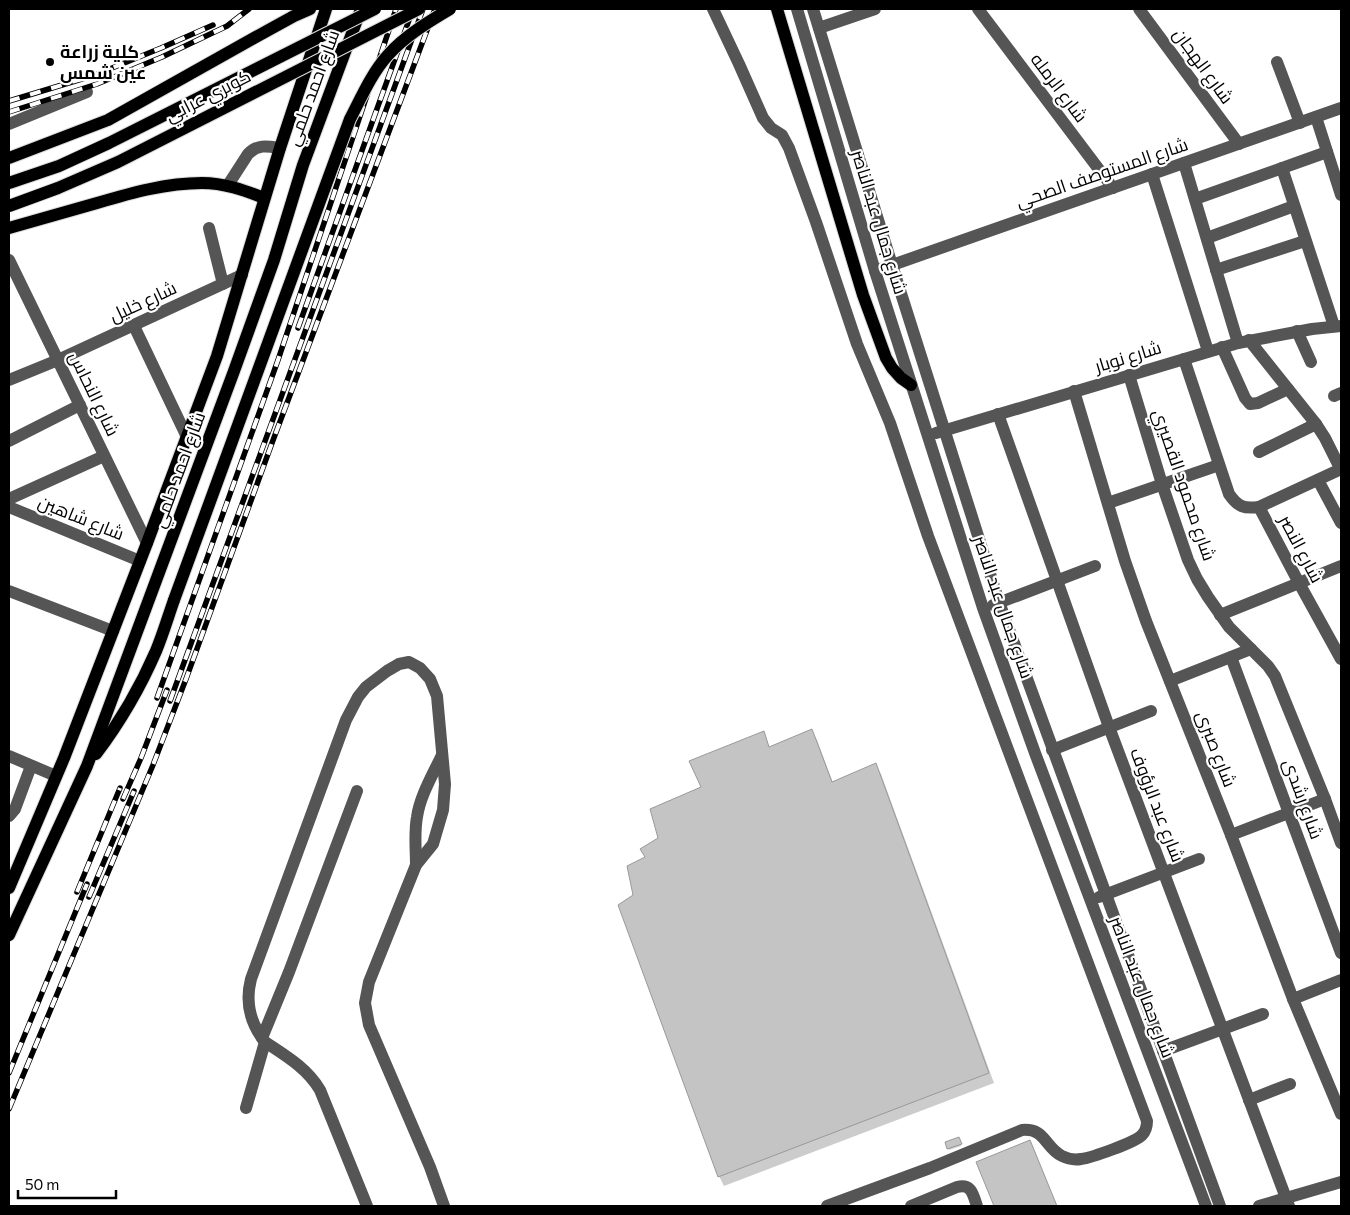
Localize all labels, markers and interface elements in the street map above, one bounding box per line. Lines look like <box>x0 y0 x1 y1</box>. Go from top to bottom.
street label: شارع الهجان <box>1167 23 1239 109</box>
street label: شارع احمد حلمي <box>281 27 347 150</box>
place label: كلية زراعة عين شمس <box>60 40 146 84</box>
street label: شارع الرمله <box>1025 48 1093 128</box>
marker: كلية زراعة عين شمس <box>44 56 56 68</box>
street label: كوبري عرابي <box>161 64 256 130</box>
street label: شارع المستوصف الصحي <box>1013 132 1192 216</box>
street label: شارع جمال عبد الناصر <box>845 146 912 297</box>
street label: شارع خليل <box>105 276 181 328</box>
street label: شارع نوبار <box>1091 336 1164 379</box>
street label: شارع النحاس <box>63 348 125 440</box>
street label: شارع محمود القصيري <box>1145 406 1221 565</box>
street label: شارع احمد حلمي <box>147 409 213 532</box>
street label: شارع شاهين <box>34 490 128 546</box>
street label: شارع النصر <box>1273 510 1329 587</box>
street label: شارع جمال عبد الناصر <box>967 531 1039 682</box>
street label: شارع صبرى <box>1190 707 1242 791</box>
street label: شارع عبد الرؤوف <box>1124 744 1190 866</box>
street label: شارع رشدى <box>1277 756 1329 842</box>
street label: شارع جمال عبد الناصر <box>1104 912 1180 1061</box>
scale bar <box>18 1168 115 1200</box>
text: 50 m <box>25 1175 59 1193</box>

